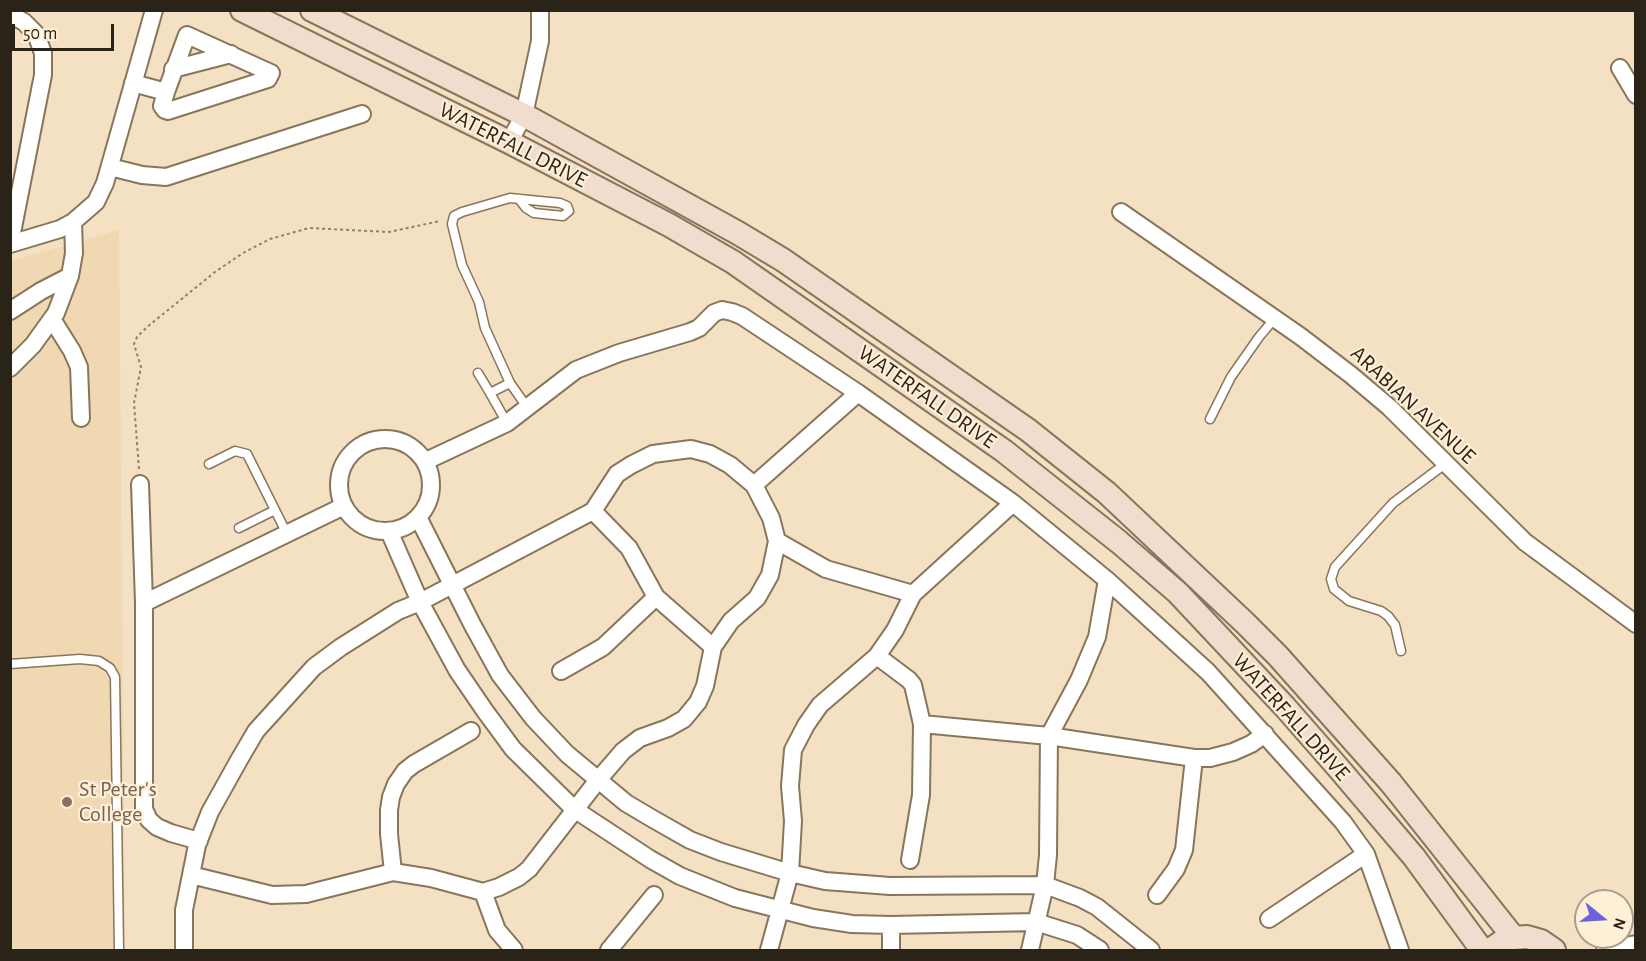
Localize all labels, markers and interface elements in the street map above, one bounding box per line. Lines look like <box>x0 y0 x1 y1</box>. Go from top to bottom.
scale bar <box>15 12 117 50</box>
text: 50 m <box>23 25 57 43</box>
street label: WATERFALL DRIVE <box>434 96 592 194</box>
street label: WATERFALL DRIVE <box>853 339 1001 455</box>
street label: ARABIAN AVENUE <box>1345 340 1481 470</box>
street label: WATERFALL DRIVE <box>1227 648 1355 786</box>
place label: St Peter's College <box>79 776 157 828</box>
marker: St Peter's College <box>60 795 74 809</box>
north arrow <box>1574 889 1634 949</box>
text: N <box>1610 916 1629 932</box>

